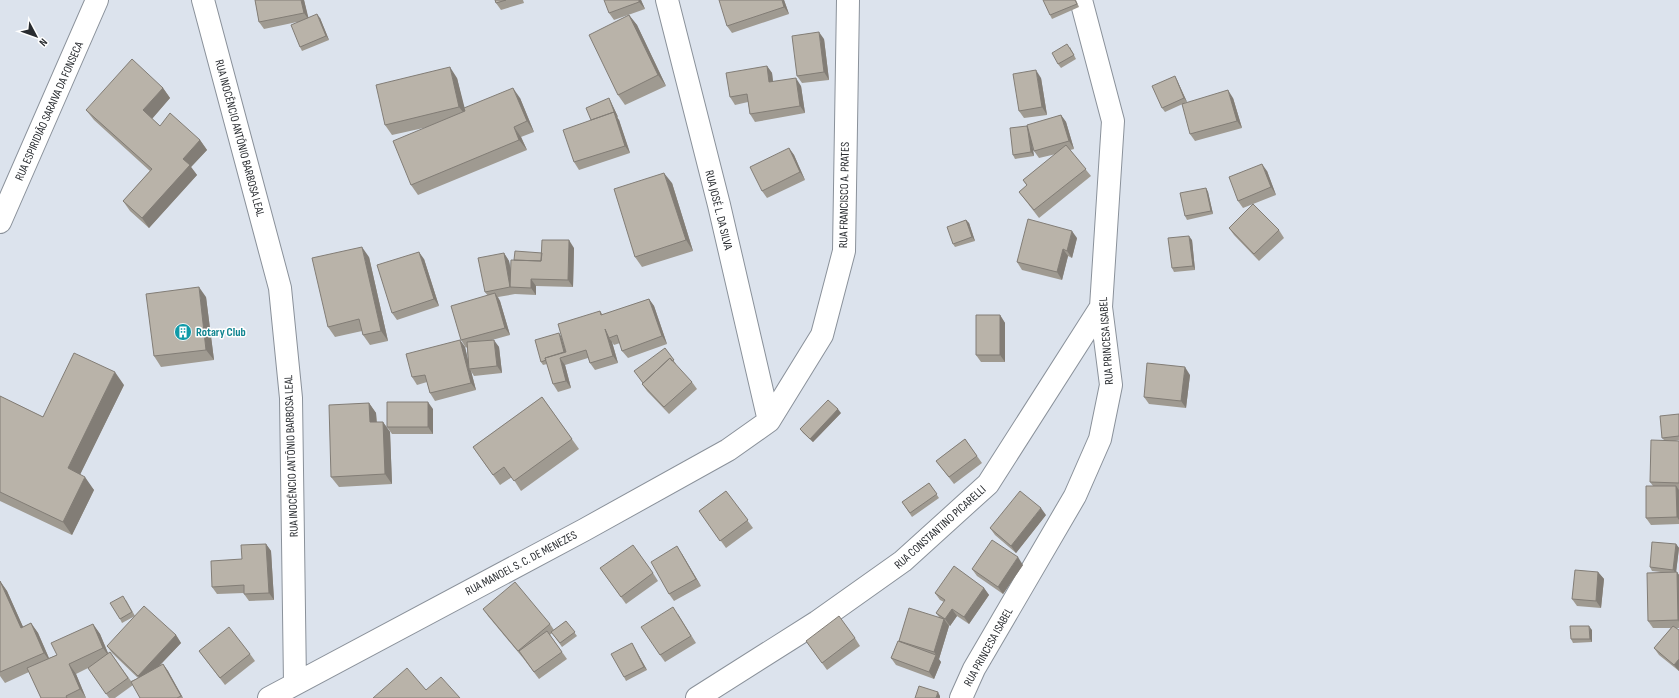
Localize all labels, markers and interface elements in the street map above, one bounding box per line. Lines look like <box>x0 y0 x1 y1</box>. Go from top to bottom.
north arrow <box>16 16 56 56</box>
street label: RUA ESPIRIDIÃO SARAIVA DA FONSECA <box>12 39 86 183</box>
street label: RUA INOCÊNCIO ANTÔNIO BARBOSA LEAL <box>211 58 268 219</box>
street label: RUA FRANCISCO A. PRATES <box>836 142 853 248</box>
street label: RUA JOSÉ L. DA SILVA <box>701 169 736 252</box>
street label: RUA PRINCESA ISABEL <box>1096 296 1117 385</box>
building icon: Rotary Club <box>173 322 193 342</box>
place label: Rotary Club <box>196 325 246 340</box>
street label: RUA INOCÊNCIO ANTÔNIO BARBOSA LEAL <box>281 374 302 537</box>
street label: RUA CONSTANTINO PICARELLI <box>891 482 989 573</box>
street label: RUA MANOEL S. C. DE MENEZES <box>463 528 580 599</box>
street label: RUA PRINCESA ISABEL <box>961 605 1017 689</box>

